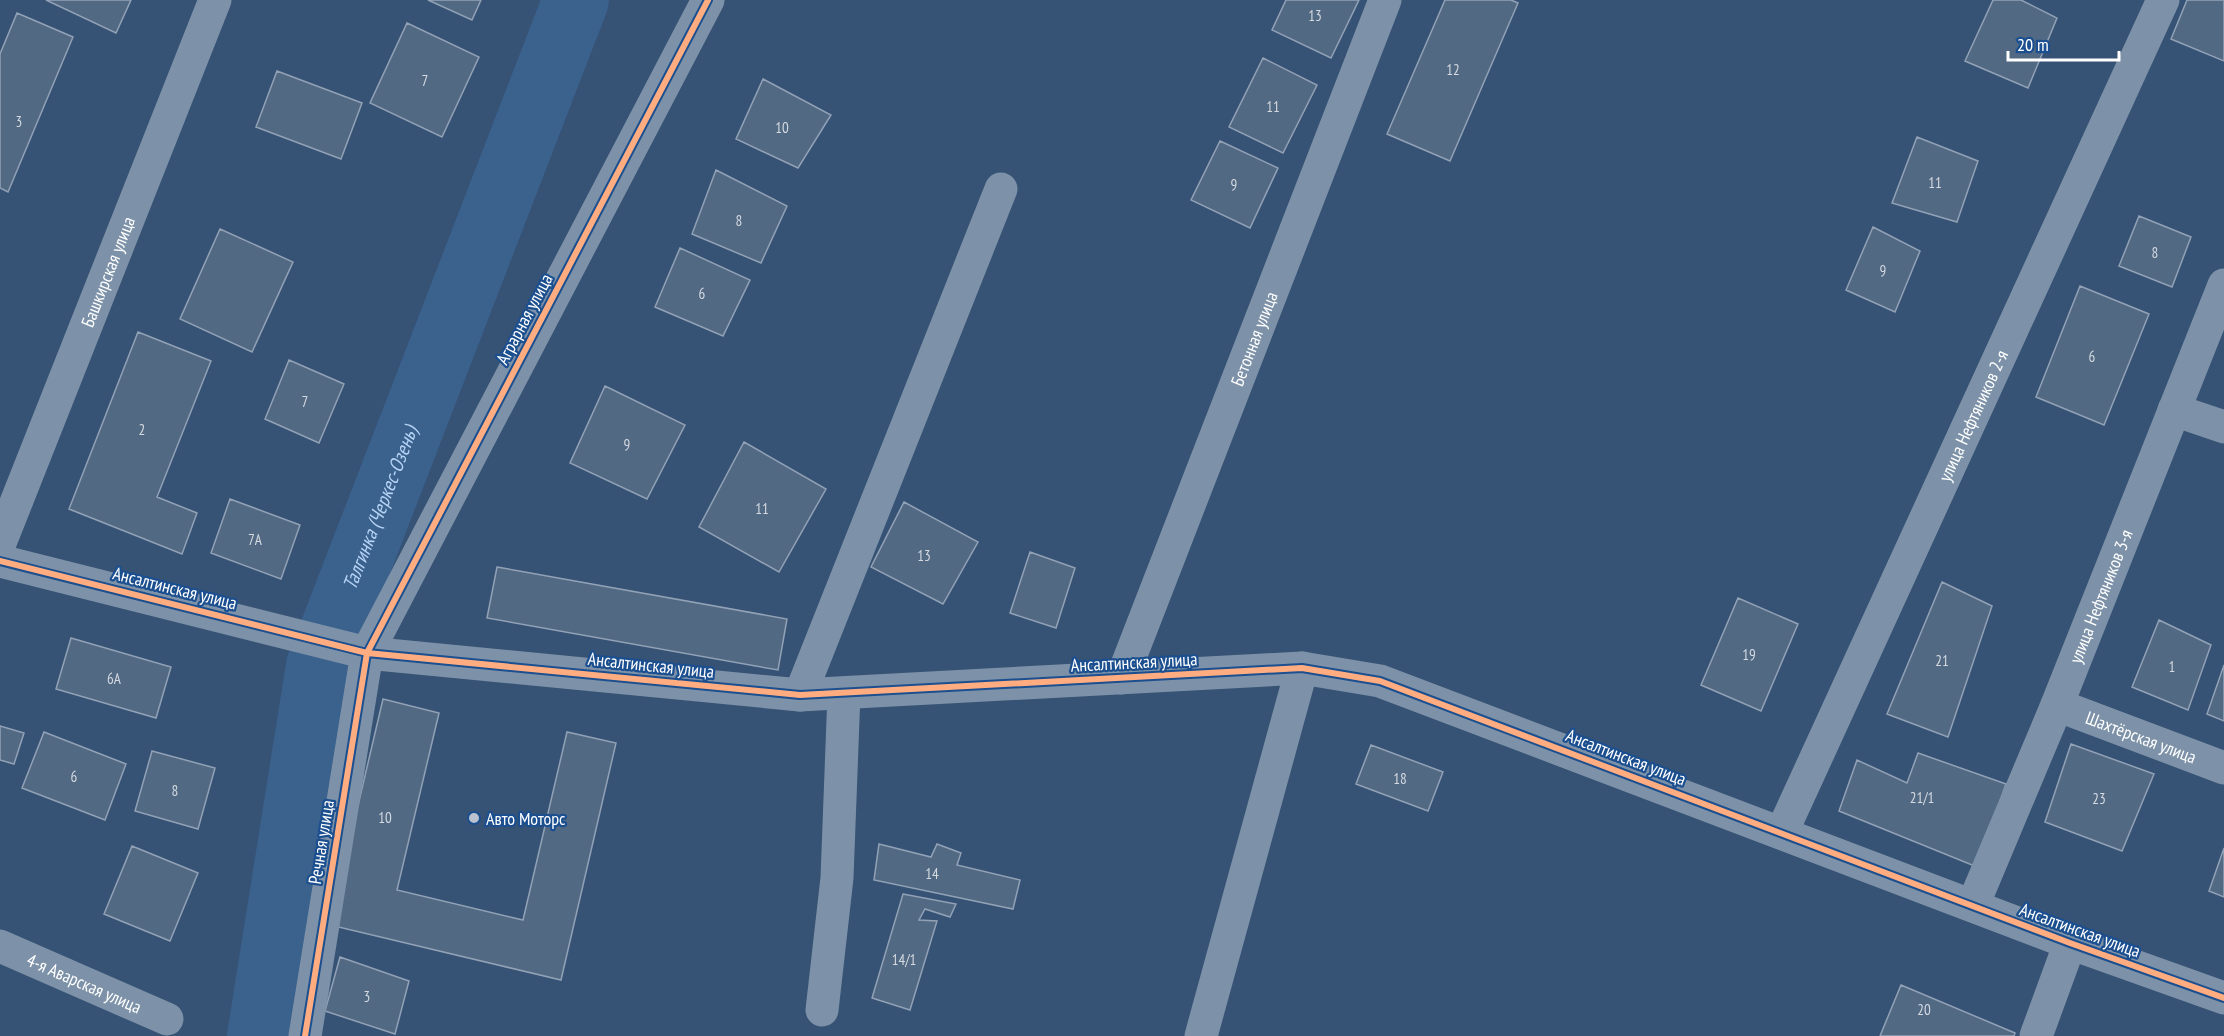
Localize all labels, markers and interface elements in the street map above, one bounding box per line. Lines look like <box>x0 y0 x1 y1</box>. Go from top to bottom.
house number: 13 <box>1308 6 1322 25</box>
scale bar <box>2008 24 2119 62</box>
text: 20 m <box>2017 33 2049 56</box>
house number: 12 <box>1446 60 1460 79</box>
house number: 7 <box>422 71 428 90</box>
house number: 11 <box>1266 97 1280 116</box>
house number: 3 <box>16 112 22 131</box>
house number: 10 <box>775 118 789 137</box>
house number: 11 <box>1928 173 1942 192</box>
house number: 9 <box>1231 175 1237 194</box>
house number: 8 <box>736 211 742 230</box>
street label: Башкирская улица <box>75 213 140 330</box>
house number: 8 <box>2152 243 2158 262</box>
house number: 9 <box>1880 261 1886 280</box>
street label: Аграрная улица <box>491 270 557 368</box>
house number: 6 <box>699 284 706 303</box>
street label: Бетонная улица <box>1225 288 1282 389</box>
street label: улица Нефтяников 2-я <box>1933 346 2013 485</box>
house number: 6 <box>2089 347 2096 366</box>
house number: 7 <box>302 392 308 411</box>
house number: 2 <box>139 420 145 439</box>
water label: Талгинка (Черкес-Озень) <box>337 420 424 594</box>
house number: 9 <box>624 435 630 454</box>
house number: 11 <box>755 499 769 518</box>
street label: улица Нефтяников 3-я <box>2063 526 2137 666</box>
house number: 7А <box>248 530 263 549</box>
house number: 13 <box>917 546 931 565</box>
street label: Ансалтинская улица <box>111 561 239 615</box>
house number: 19 <box>1742 645 1756 664</box>
street label: Ансалтинская улица <box>587 647 715 683</box>
street label: Ансалтинская улица <box>1070 647 1198 677</box>
house number: 21 <box>1935 651 1949 670</box>
house number: 1 <box>2169 657 2175 676</box>
house number: 6А <box>107 669 122 688</box>
street label: Шахтёрская улица <box>2083 705 2200 768</box>
street label: Ансалтинская улица <box>1563 724 1689 790</box>
house number: 6 <box>71 767 78 786</box>
house number: 18 <box>1393 769 1407 788</box>
house number: 8 <box>172 781 178 800</box>
house number: 21/1 <box>1910 788 1934 807</box>
house number: 23 <box>2092 789 2106 808</box>
street label: Речная улица <box>303 798 339 886</box>
place label: Авто Моторс <box>486 807 566 830</box>
house number: 10 <box>378 808 392 827</box>
marker: Авто Моторс <box>467 811 481 825</box>
house number: 14 <box>925 864 939 883</box>
street label: Ансалтинская улица <box>2016 897 2144 963</box>
street label: 4-я Аварская улица <box>23 948 145 1018</box>
house number: 14/1 <box>892 950 916 969</box>
house number: 3 <box>364 987 370 1006</box>
house number: 20 <box>1917 1000 1931 1019</box>

